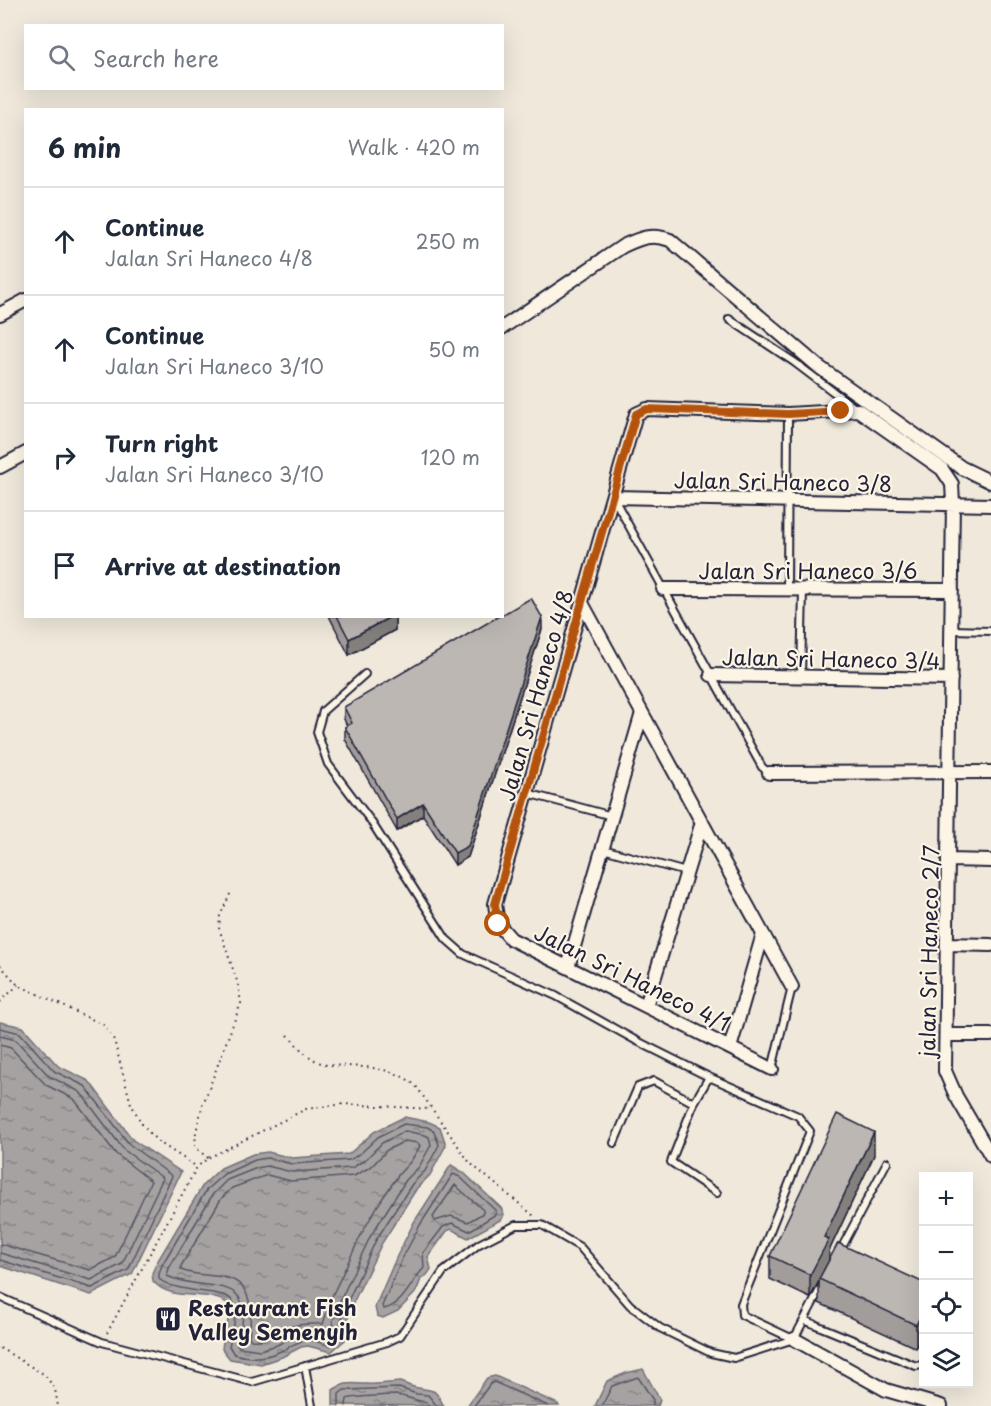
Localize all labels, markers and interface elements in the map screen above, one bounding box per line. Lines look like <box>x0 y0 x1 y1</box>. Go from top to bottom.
search box <box>24 24 504 90</box>
icon: search <box>45 41 78 74</box>
text: Search here <box>93 41 219 74</box>
text: 6 min <box>48 128 121 167</box>
text: Walk · 420 m <box>348 132 480 162</box>
text: Continue <box>105 210 204 243</box>
icon: ahead <box>48 225 81 258</box>
text: 250 m <box>416 226 480 256</box>
text: Jalan Sri Haneco 4/8 <box>105 243 313 273</box>
text: Continue <box>105 318 204 351</box>
icon: ahead <box>48 333 81 366</box>
text: 50 m <box>428 334 480 364</box>
text: Jalan Sri Haneco 3/10 <box>105 351 324 381</box>
route end <box>827 397 853 423</box>
text: Turn right <box>105 426 218 459</box>
icon: right <box>48 441 81 474</box>
text: 120 m <box>421 442 480 472</box>
text: Jalan Sri Haneco 3/10 <box>105 459 324 489</box>
street label: Jalan Sri Haneco 3/8 <box>674 463 892 499</box>
icon: arrive <box>48 549 81 582</box>
text: Arrive at destination <box>105 549 341 582</box>
street label: Jalan Sri Haneco 3/6 <box>699 554 917 586</box>
street label: Jalan Sri Haneco 4/8 <box>490 586 580 804</box>
street label: Jalan Sri Haneco 3/4 <box>722 640 940 676</box>
street label: jalan Sri Haneco 2/7 <box>910 844 946 1060</box>
route start <box>484 910 510 936</box>
street label: Jalan Sri Haneco 4/1 <box>530 916 736 1038</box>
map controls <box>919 1172 973 1388</box>
button: + <box>919 1172 973 1226</box>
button: − <box>919 1226 973 1280</box>
button: locate <box>919 1280 973 1334</box>
place label: Restaurant Fish Valley Semenyih <box>188 1291 358 1347</box>
restaurant icon: Restaurant Fish Valley Semenyih <box>153 1304 183 1334</box>
button: layers <box>919 1334 973 1388</box>

